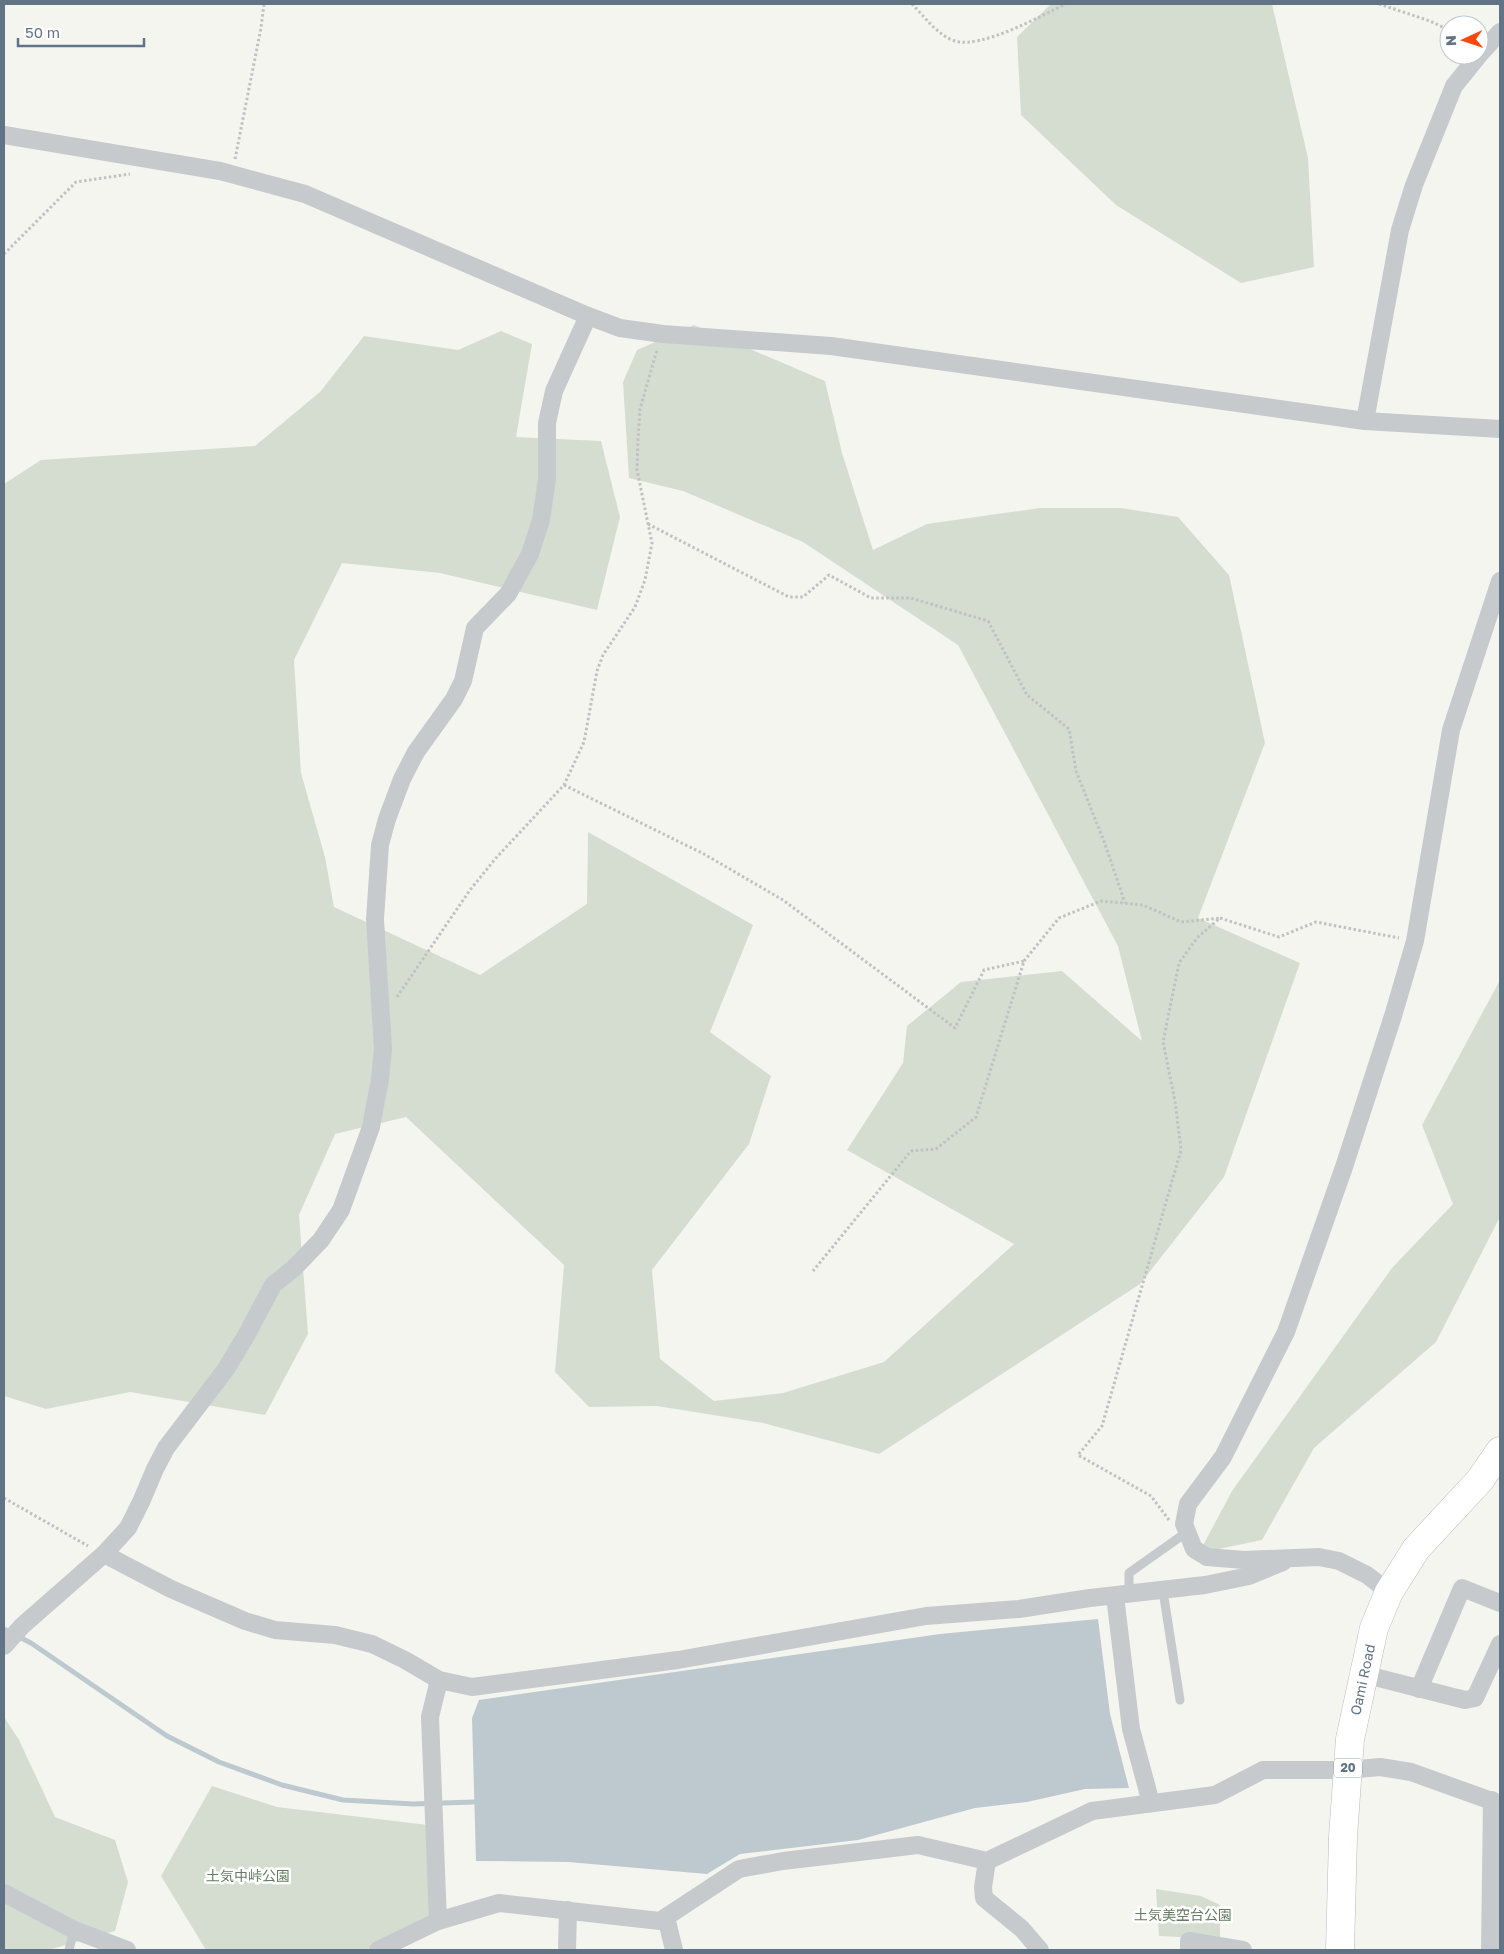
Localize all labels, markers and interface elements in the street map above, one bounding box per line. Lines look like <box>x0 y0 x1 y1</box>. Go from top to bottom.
scale bar <box>18 15 144 47</box>
north arrow <box>1439 15 1489 65</box>
text: 50 m <box>25 23 60 41</box>
text: N <box>1442 35 1459 46</box>
street label: Oami Road <box>1346 1642 1378 1717</box>
road number: 20 <box>1334 1759 1362 1778</box>
park label: 土気中峠公園 <box>206 1867 290 1884</box>
park label: 土気美空台公園 <box>1134 1906 1232 1923</box>

